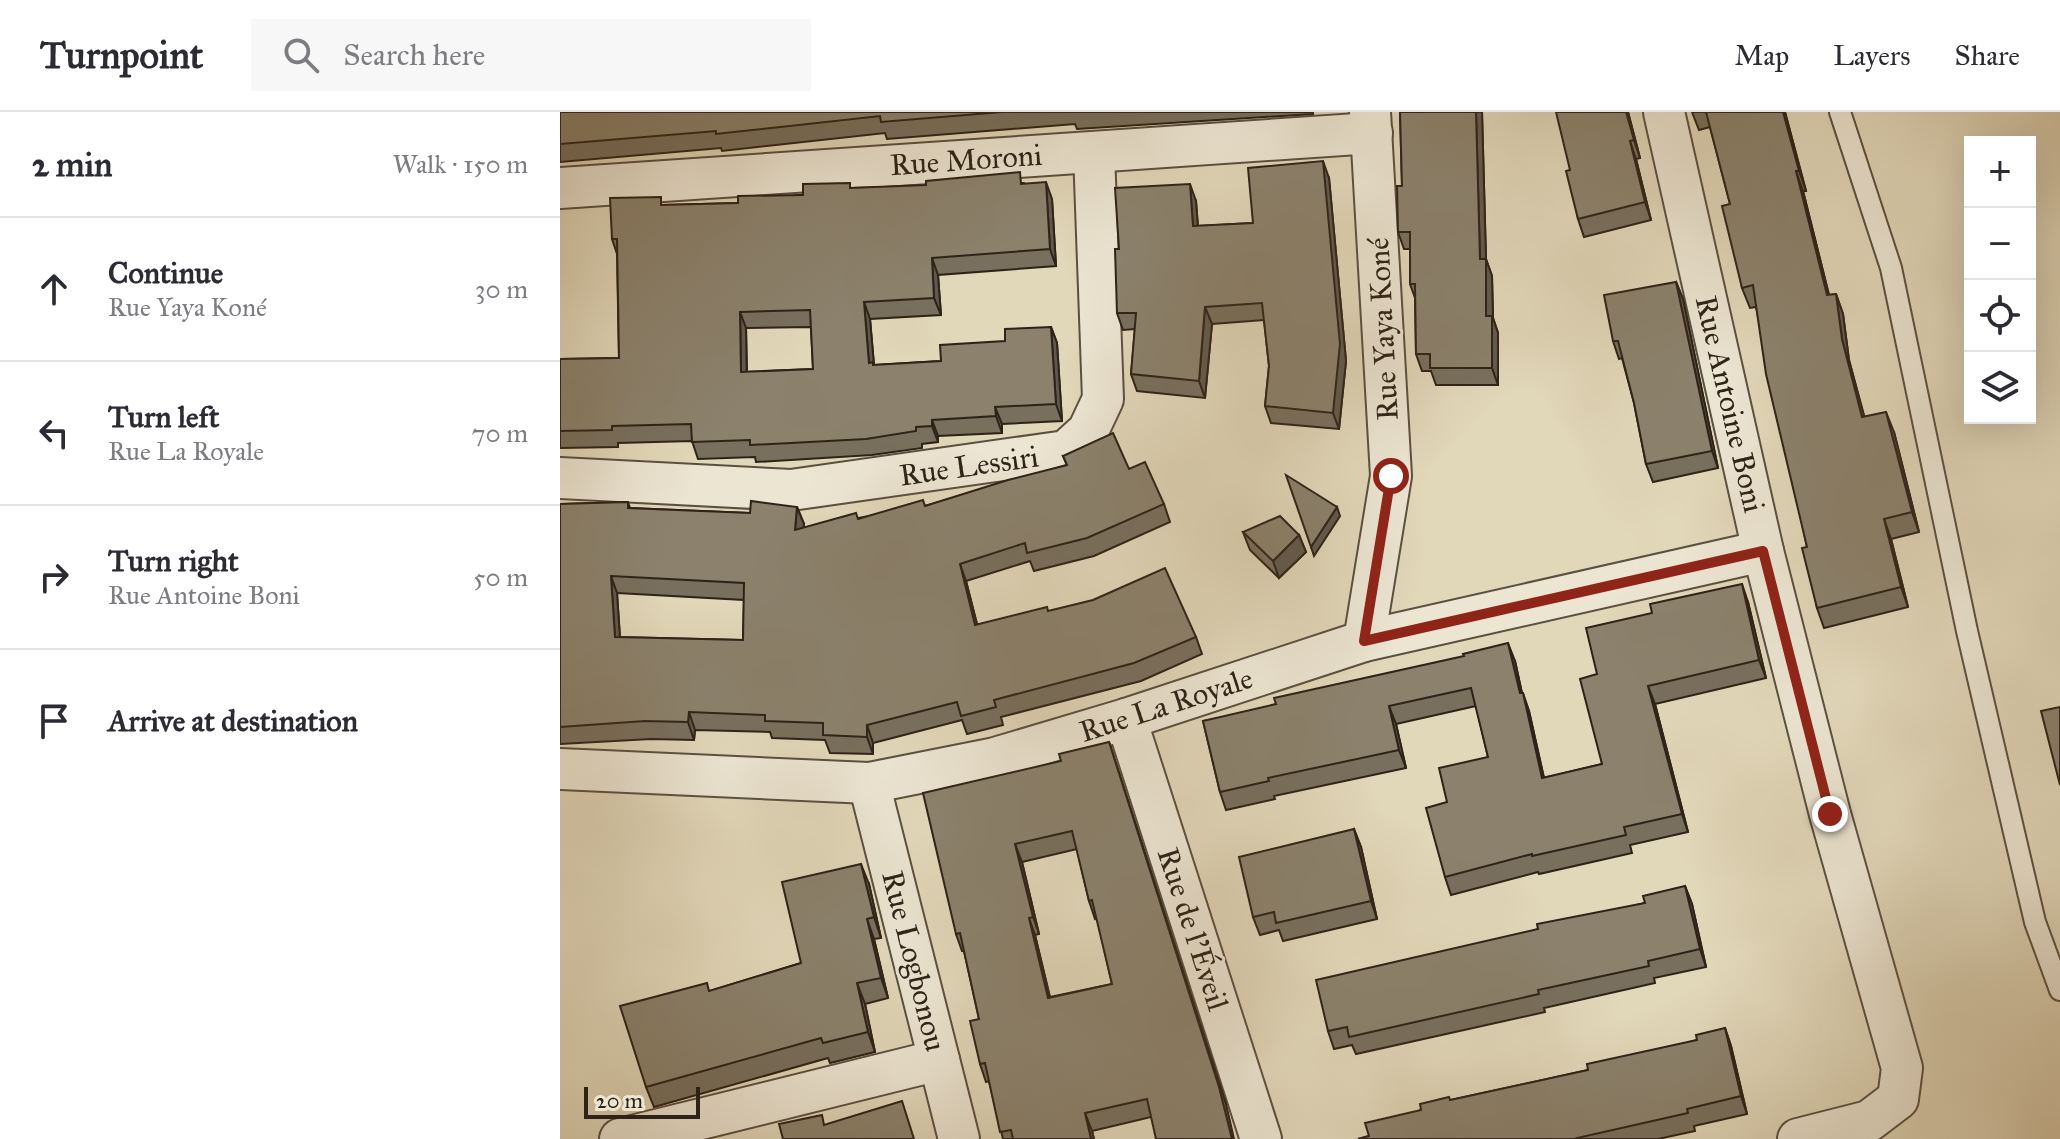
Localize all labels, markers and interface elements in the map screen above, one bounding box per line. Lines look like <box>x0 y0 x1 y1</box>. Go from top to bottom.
search box <box>251 19 811 91</box>
text: Turnpoint <box>40 32 203 78</box>
icon: search <box>279 33 323 77</box>
text: Search here <box>343 37 485 73</box>
text: Map <box>1734 38 1789 73</box>
text: Layers <box>1833 38 1911 73</box>
text: Share <box>1955 38 2020 73</box>
map controls <box>1964 136 2036 424</box>
button: + <box>1964 136 2036 208</box>
street label: Rue Moroni <box>889 137 1043 183</box>
text: 2 min <box>32 144 112 185</box>
text: Walk · 150 m <box>393 148 528 180</box>
button: − <box>1964 208 2036 280</box>
street label: Rue Yaya Koné <box>1360 236 1406 421</box>
text: Continue <box>108 255 223 291</box>
icon: ahead <box>32 267 76 311</box>
text: 30 m <box>475 273 528 305</box>
button: locate <box>1964 280 2036 352</box>
text: Rue Yaya Koné <box>108 291 267 323</box>
street label: Rue Antoine Boni <box>1688 292 1772 516</box>
button: layers <box>1964 352 2036 424</box>
text: Turn left <box>108 399 219 435</box>
icon: left <box>32 411 76 455</box>
text: 70 m <box>472 417 528 449</box>
text: Rue La Royale <box>108 435 264 467</box>
street label: Rue Lessiri <box>897 438 1041 494</box>
route start <box>1373 458 1409 494</box>
text: Turn right <box>108 543 239 579</box>
icon: right <box>32 555 76 599</box>
text: 50 m <box>473 561 528 593</box>
text: Rue Antoine Boni <box>108 579 300 611</box>
street label: Rue La Royale <box>1075 660 1257 750</box>
icon: arrive <box>32 699 76 743</box>
text: Arrive at destination <box>108 703 358 739</box>
route end <box>1812 796 1848 832</box>
street label: Rue de l'Éveil <box>1150 843 1237 1016</box>
street label: Rue Logbonou <box>874 867 954 1055</box>
scale bar <box>584 1083 700 1119</box>
text: 20 m <box>596 1087 643 1114</box>

